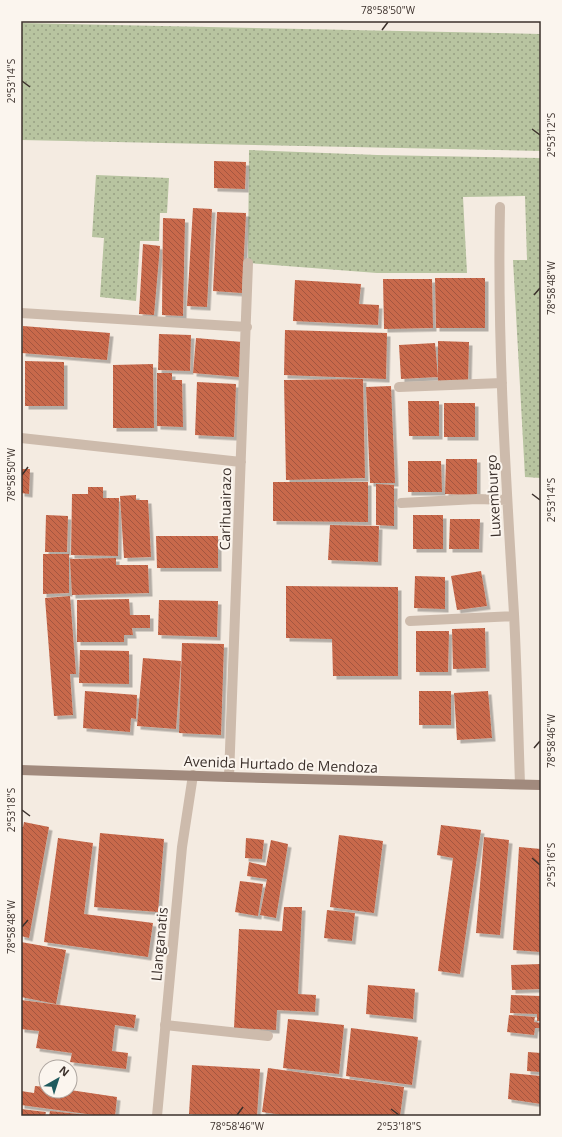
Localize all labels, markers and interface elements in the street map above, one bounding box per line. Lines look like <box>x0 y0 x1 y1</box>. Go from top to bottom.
text: 78°58'50"W <box>361 3 416 17</box>
text: 2°53'14"S <box>4 59 18 103</box>
text: 2°53'12"S <box>544 113 558 157</box>
text: 78°58'48"W <box>544 260 558 315</box>
text: 78°58'50"W <box>4 447 18 502</box>
street label: Luxemburgo <box>481 454 505 538</box>
street label: Carihuairazo <box>215 467 235 551</box>
text: 2°53'14"S <box>544 478 558 522</box>
text: 78°58'46"W <box>544 713 558 768</box>
street label: Avenida Hurtado de Mendoza <box>184 751 378 777</box>
text: 2°53'18"S <box>4 788 18 832</box>
text: 2°53'16"S <box>544 843 558 887</box>
text: 78°58'48"W <box>4 899 18 954</box>
street label: Llanganatis <box>146 906 172 982</box>
north arrow <box>38 1059 78 1099</box>
text: N <box>56 1062 73 1079</box>
text: 78°58'46"W <box>210 1119 265 1133</box>
text: 2°53'18"S <box>377 1119 421 1133</box>

